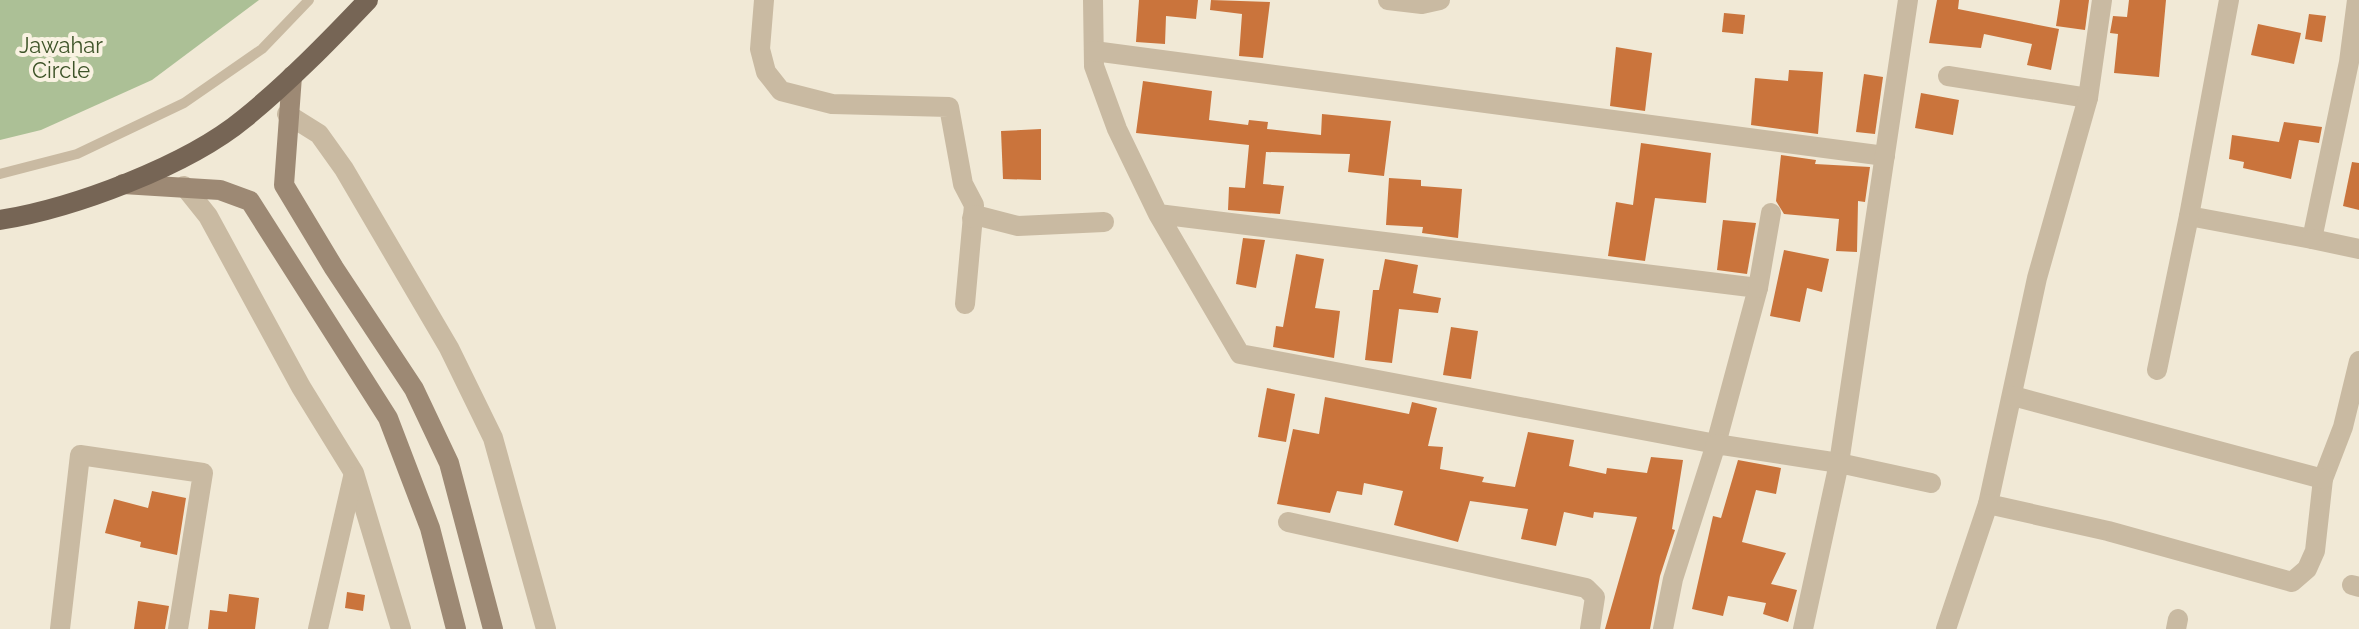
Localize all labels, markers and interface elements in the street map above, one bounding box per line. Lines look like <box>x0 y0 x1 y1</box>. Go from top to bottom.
park label: Jawahar Circle <box>19 32 103 83</box>

